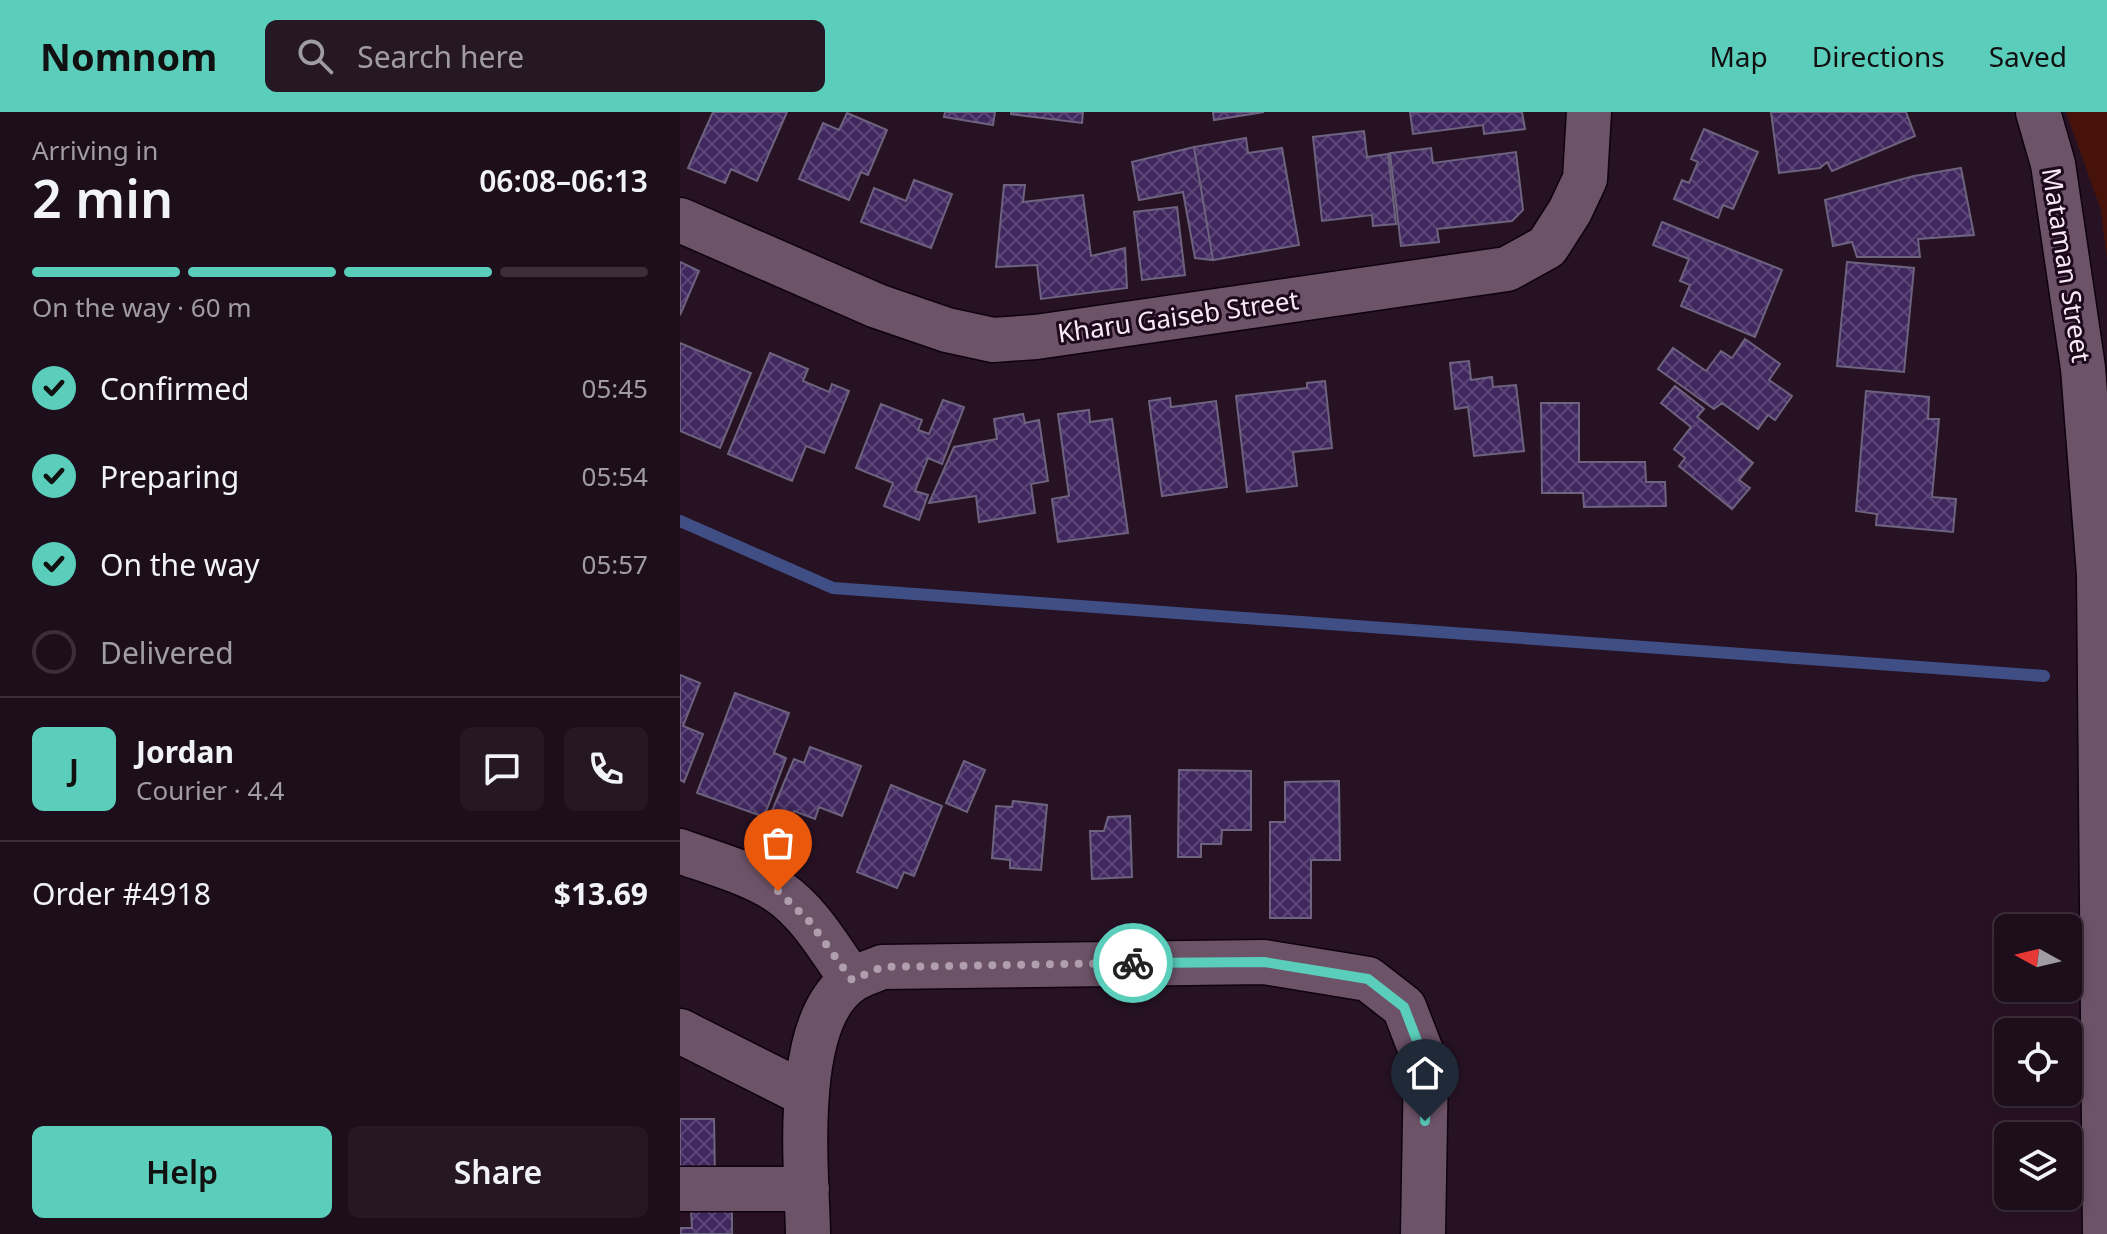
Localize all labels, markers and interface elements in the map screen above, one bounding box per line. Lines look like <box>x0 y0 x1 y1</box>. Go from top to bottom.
search box <box>265 20 825 92</box>
text: Nomnom <box>40 30 217 82</box>
icon: search <box>293 34 337 78</box>
text: Search here <box>357 36 524 77</box>
text: Map <box>1709 37 1768 75</box>
text: Directions <box>1812 37 1945 75</box>
text: Saved <box>1989 37 2067 75</box>
text: Arriving in <box>32 132 158 168</box>
text: 06:08–06:13 <box>479 160 648 201</box>
text: 2 min <box>32 162 173 233</box>
street label: Mataman Street <box>2034 165 2100 365</box>
street label: Kharu Gaiseb Street <box>1055 281 1301 351</box>
text: On the way · 60 m <box>32 289 252 325</box>
icon: check <box>32 366 76 410</box>
text: Confirmed <box>100 368 250 409</box>
text: 05:45 <box>582 370 648 406</box>
icon: check <box>32 454 76 498</box>
text: Preparing <box>100 456 239 497</box>
text: 05:54 <box>582 458 648 494</box>
icon: check <box>32 542 76 586</box>
text: On the way <box>100 544 260 585</box>
text: 05:57 <box>582 546 648 582</box>
text: Delivered <box>100 632 234 673</box>
button: chat <box>460 727 544 811</box>
button: phone <box>564 727 648 811</box>
text: Jordan <box>136 731 234 772</box>
text: J <box>69 749 79 790</box>
text: Courier · 4.4 <box>136 772 284 808</box>
pin <box>744 809 812 891</box>
icon: bag <box>756 821 800 865</box>
text: Order #4918 <box>32 873 211 914</box>
text: $13.69 <box>554 873 648 914</box>
north arrow <box>1994 914 2082 1002</box>
map controls <box>1994 914 2082 1210</box>
courier <box>1093 923 1173 1003</box>
icon: bike <box>1111 941 1155 985</box>
button: locate <box>1994 1018 2082 1106</box>
pin <box>1391 1039 1459 1121</box>
icon: home <box>1403 1051 1447 1095</box>
button: layers <box>1994 1122 2082 1210</box>
button: Help <box>32 1126 332 1218</box>
button: Share <box>348 1126 648 1218</box>

